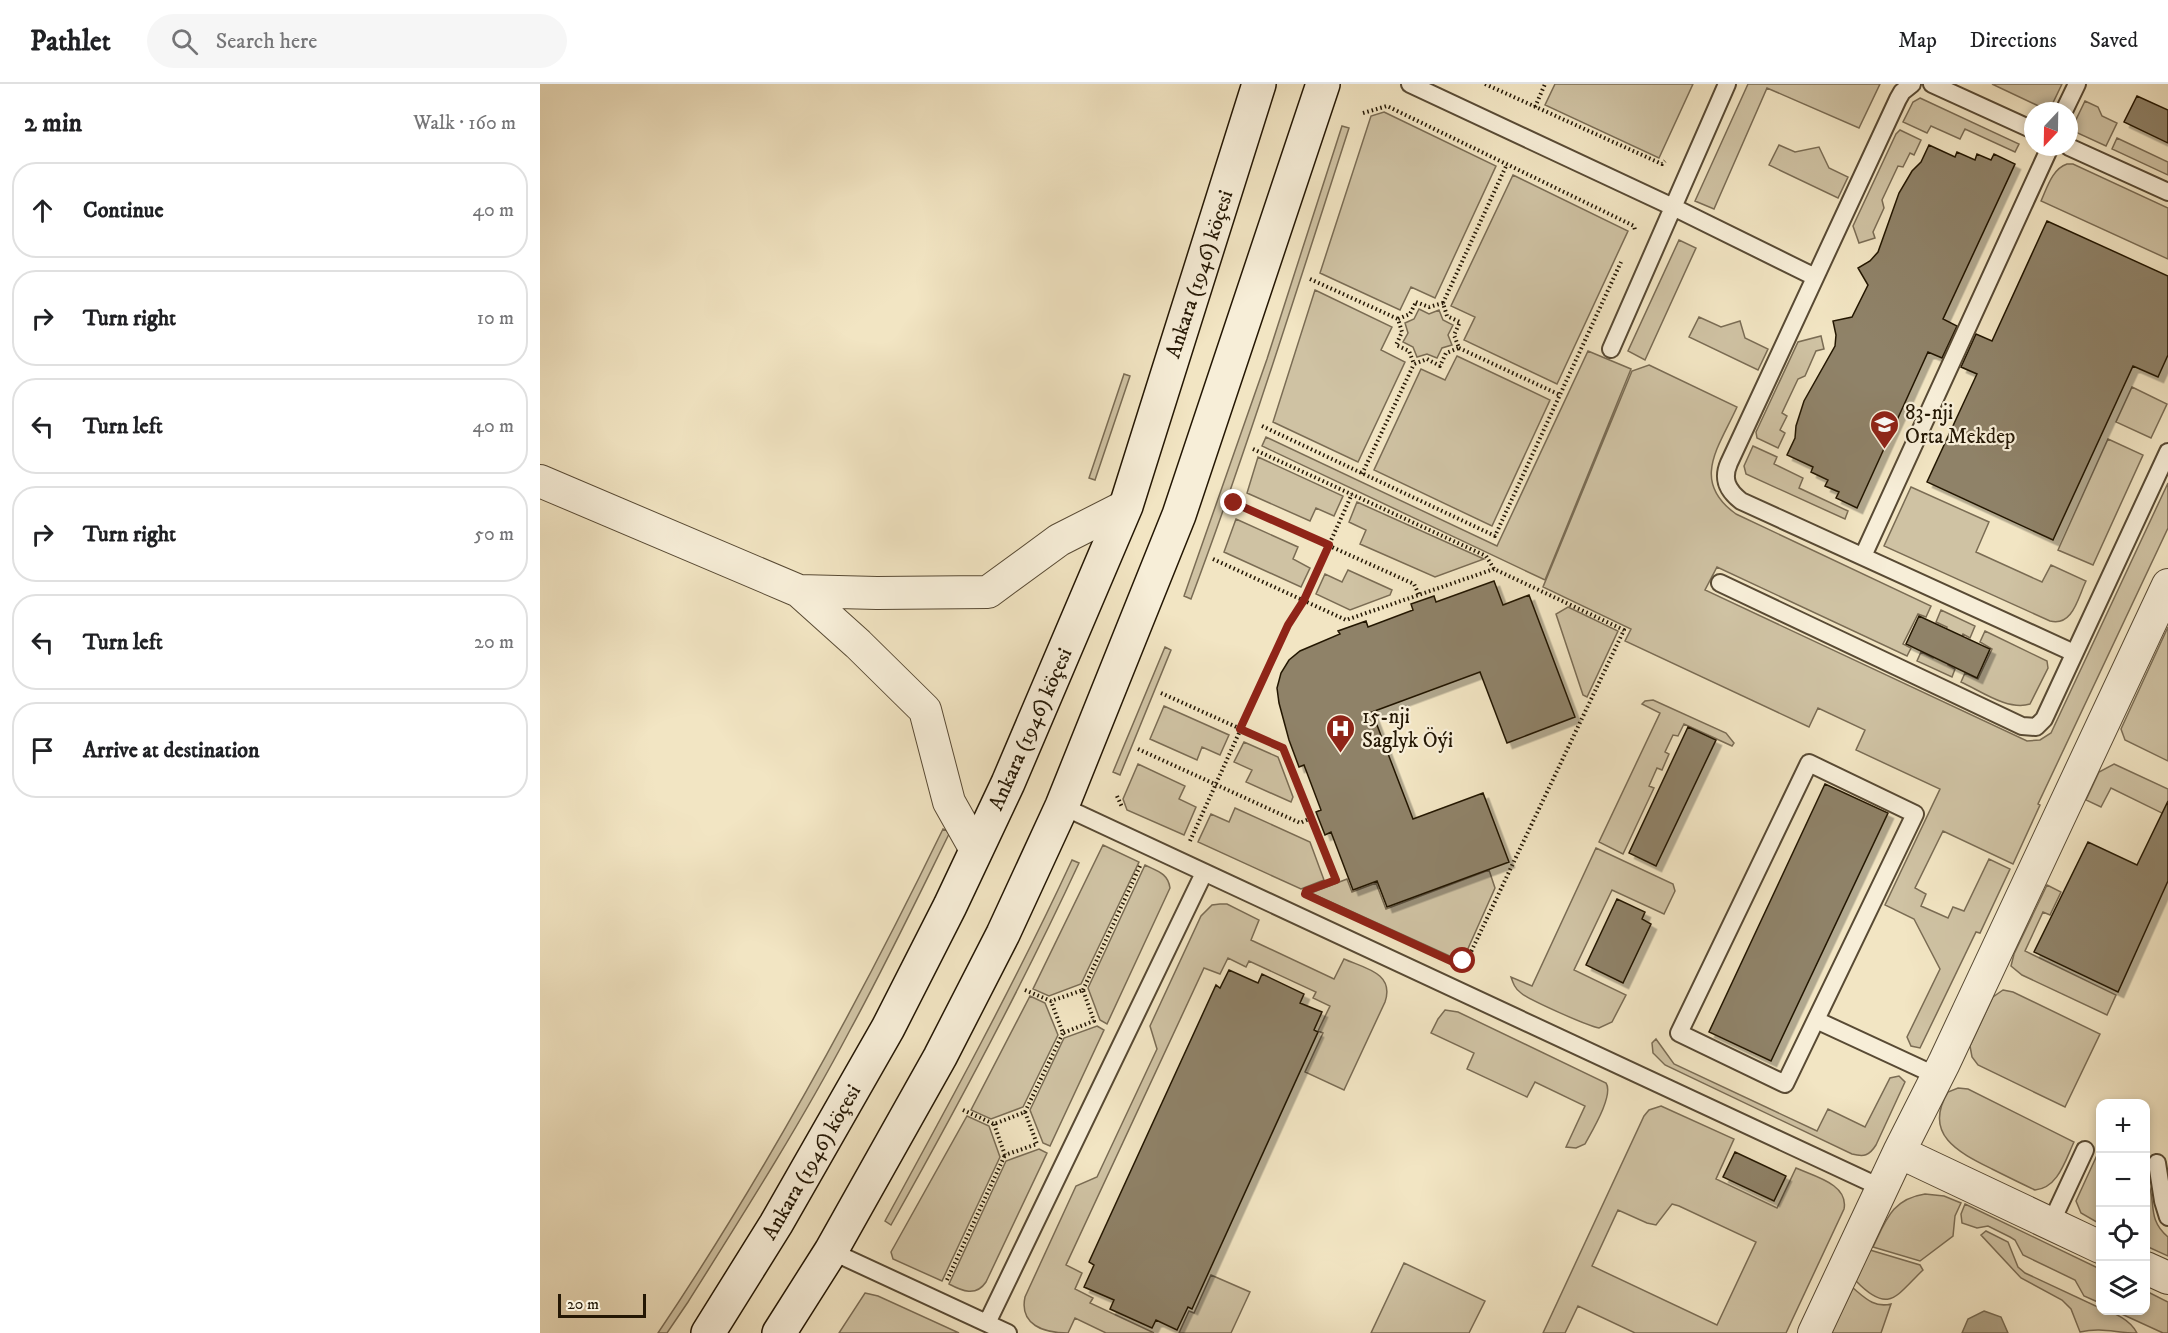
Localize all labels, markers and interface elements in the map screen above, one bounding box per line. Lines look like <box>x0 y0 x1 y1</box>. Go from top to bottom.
search box <box>147 14 567 68</box>
text: Pathlet <box>30 24 111 59</box>
icon: search <box>168 25 201 58</box>
text: Search here <box>216 28 317 55</box>
text: Map <box>1898 28 1937 54</box>
text: Directions <box>1970 28 2057 54</box>
text: Saved <box>2090 28 2138 54</box>
north arrow <box>2024 102 2078 156</box>
text: 2 min <box>24 107 82 140</box>
text: Walk · 160 m <box>413 111 516 136</box>
street label: Ankara (1946) köçesi <box>1161 187 1239 362</box>
icon: ahead <box>26 194 59 227</box>
text: Continue <box>83 197 164 224</box>
text: 40 m <box>472 198 514 223</box>
icon: right <box>26 302 59 335</box>
text: Turn right <box>83 305 176 332</box>
text: 10 m <box>477 306 514 331</box>
place label: 83-nji Orta Mekdep <box>1905 400 2015 450</box>
school or university icon: 83-nji Orta Mekdep <box>1868 408 1900 450</box>
icon: left <box>26 410 59 443</box>
text: Turn left <box>83 413 163 440</box>
text: 40 m <box>472 414 514 439</box>
route end <box>1220 489 1246 515</box>
icon: right <box>26 518 59 551</box>
text: Turn right <box>83 521 176 548</box>
text: 50 m <box>474 522 514 547</box>
icon: left <box>26 626 59 659</box>
text: Turn left <box>83 629 163 656</box>
text: 20 m <box>474 630 514 655</box>
street label: Ankara (1946) köçesi <box>983 644 1078 815</box>
place label: 15-nji Saglyk Öýi <box>1362 704 1453 754</box>
hospital icon: 15-nji Saglyk Öýi <box>1325 712 1357 754</box>
icon: arrive <box>26 734 59 767</box>
text: Arrive at destination <box>83 737 260 764</box>
route start <box>1449 947 1475 973</box>
street label: Ankara (1946) köçesi <box>757 1080 867 1245</box>
map controls <box>2096 1099 2150 1315</box>
button: + <box>2096 1099 2150 1153</box>
button: − <box>2096 1153 2150 1207</box>
button: locate <box>2096 1207 2150 1261</box>
button: layers <box>2096 1261 2150 1315</box>
scale bar <box>558 1291 646 1318</box>
text: 20 m <box>567 1294 599 1314</box>

